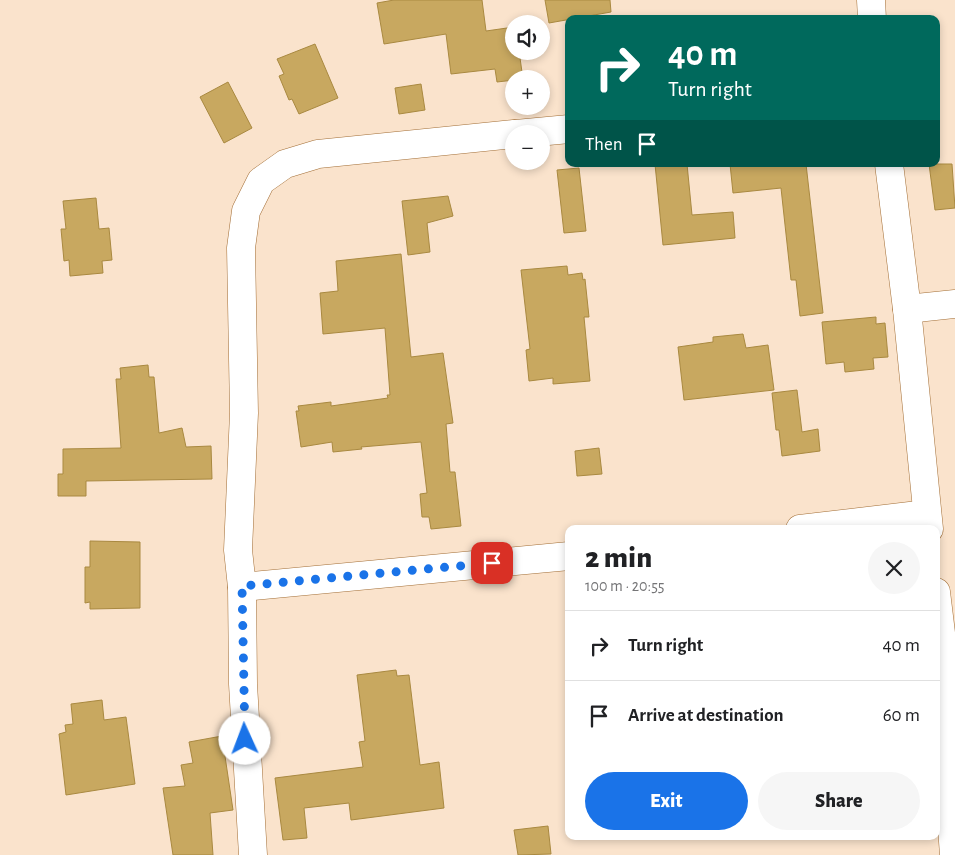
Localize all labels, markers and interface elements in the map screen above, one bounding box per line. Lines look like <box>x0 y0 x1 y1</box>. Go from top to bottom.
map controls <box>505 15 550 170</box>
button: sound <box>505 15 550 60</box>
icon: right <box>585 35 650 100</box>
text: 40 m <box>668 37 737 72</box>
button: + <box>505 70 550 115</box>
text: Turn right <box>668 78 752 100</box>
button: − <box>505 125 550 170</box>
icon: arrive <box>633 130 661 158</box>
text: Then <box>585 135 623 154</box>
pin <box>471 542 513 584</box>
button: close <box>868 542 920 594</box>
text: 2 min <box>585 543 652 573</box>
icon: arrive <box>478 549 506 577</box>
text: 100 m · 20:55 <box>585 578 665 594</box>
icon: right <box>585 632 613 660</box>
text: Turn right <box>628 636 703 655</box>
text: 40 m <box>882 636 920 655</box>
icon: arrive <box>585 702 613 730</box>
text: Arrive at destination <box>628 706 784 725</box>
text: 60 m <box>883 706 920 725</box>
position arrow <box>218 712 270 764</box>
button: Exit <box>585 772 748 830</box>
button: Share <box>758 772 920 830</box>

